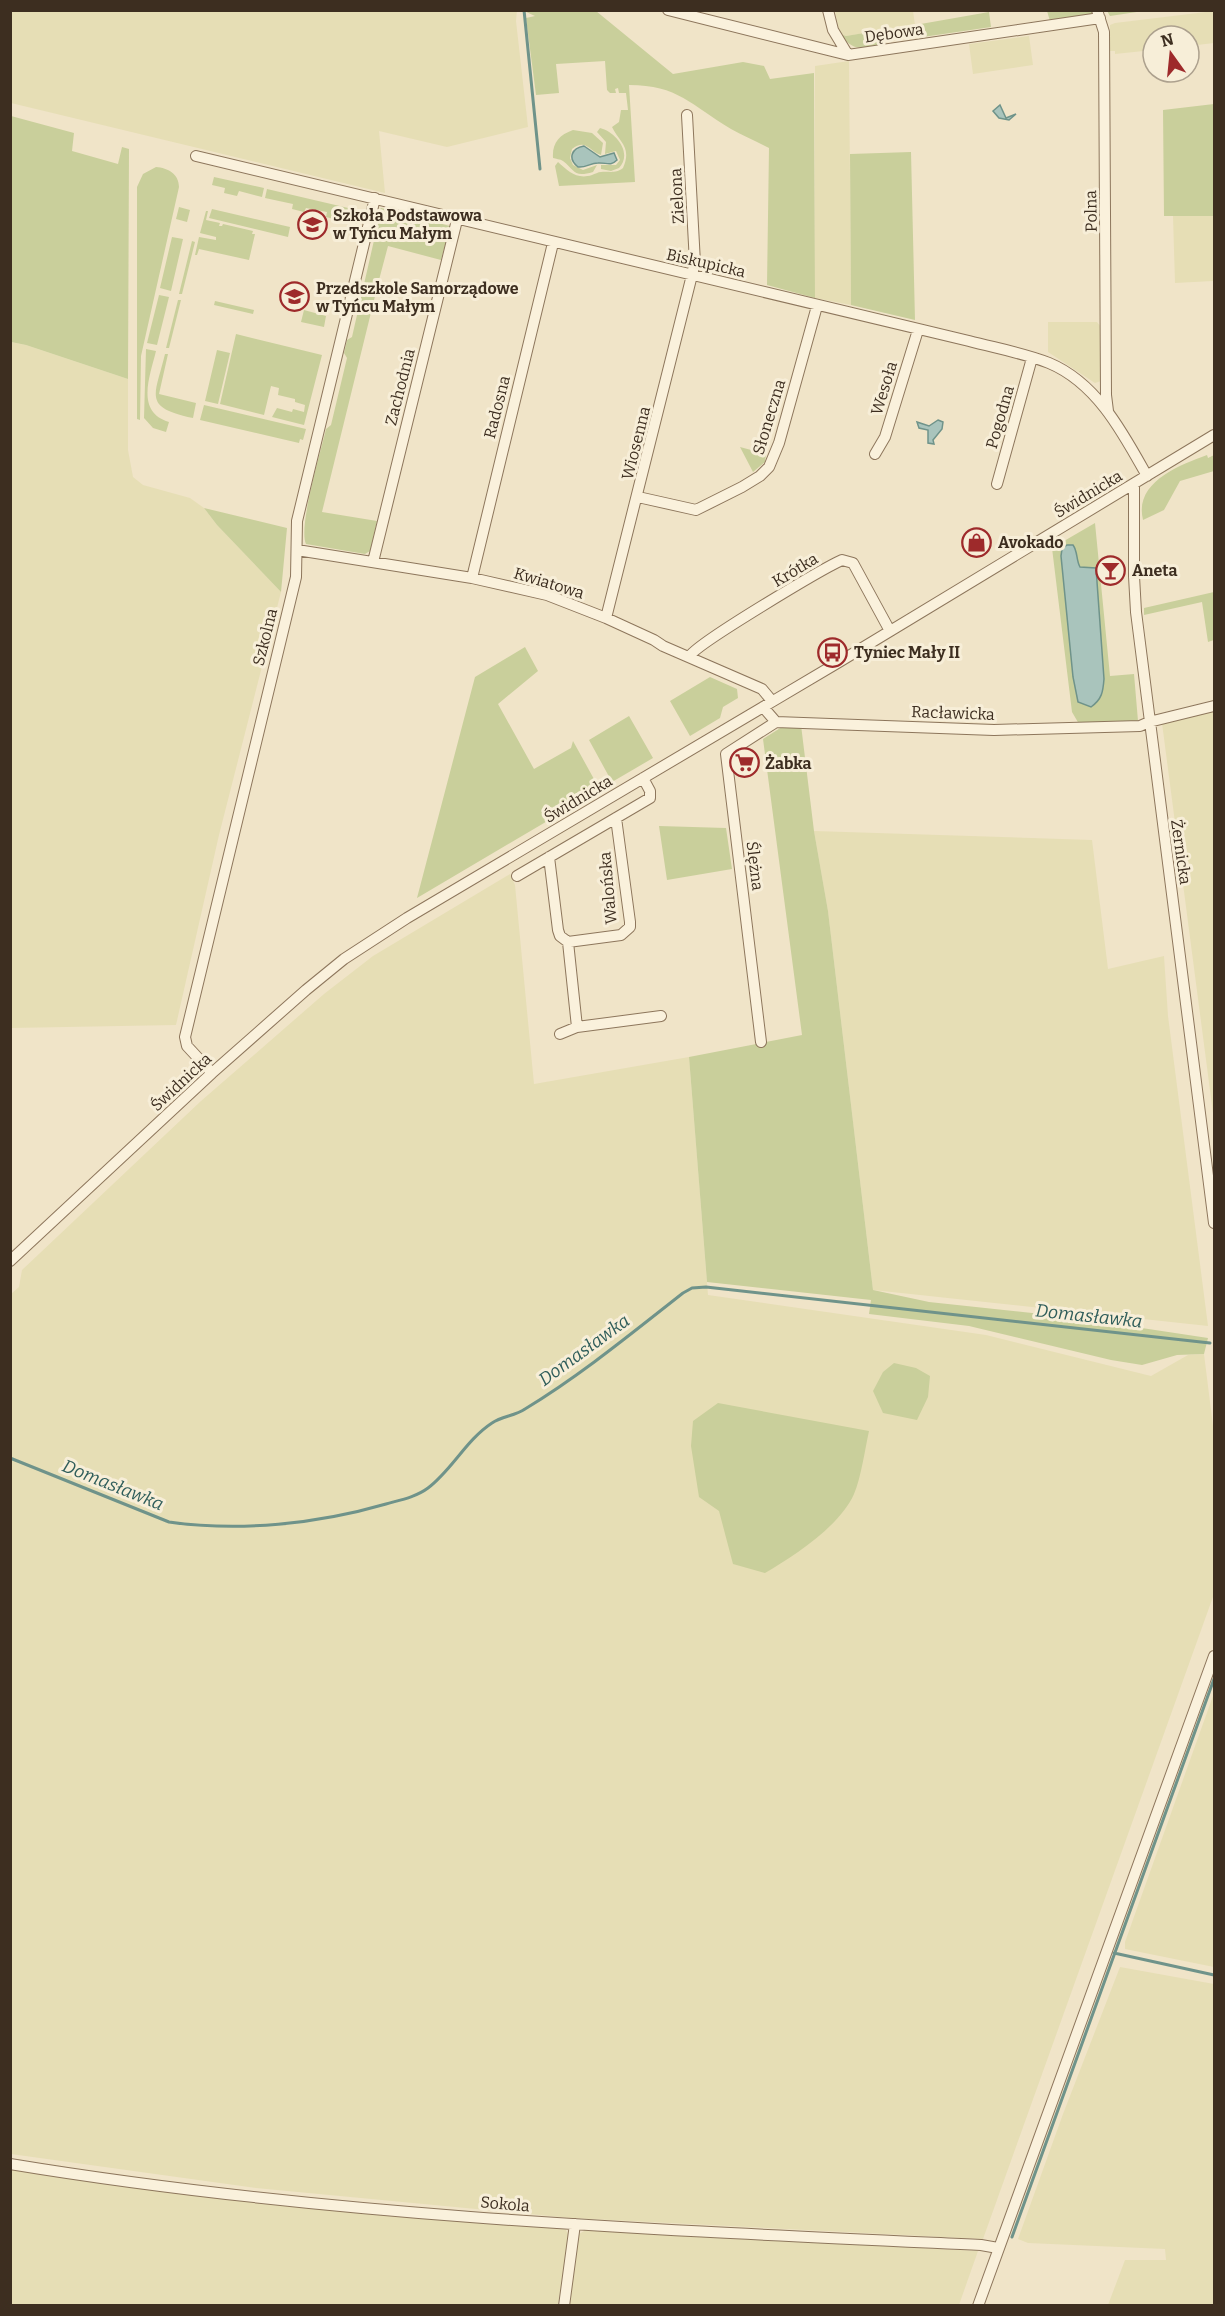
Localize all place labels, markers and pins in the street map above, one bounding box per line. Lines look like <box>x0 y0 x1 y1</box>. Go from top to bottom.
place label: Szkoła Podstawowa w Tyńcu Małym <box>332 206 482 243</box>
school or university icon: Szkoła Podstawowa w Tyńcu Małym <box>296 208 328 240</box>
place label: Przedszkole Samorządowe w Tyńcu Małym <box>315 279 519 316</box>
school or university icon: Przedszkole Samorządowe w Tyńcu Małym <box>279 281 311 313</box>
shop icon: Avokado <box>961 526 993 558</box>
place label: Avokado <box>998 533 1064 552</box>
bar icon: Aneta <box>1095 554 1127 586</box>
place label: Aneta <box>1132 561 1177 580</box>
bus stop icon: Tyniec Mały II <box>817 636 849 668</box>
place label: Tyniec Mały II <box>854 643 960 662</box>
supermarket icon: Żabka <box>728 747 760 779</box>
place label: Żabka <box>765 754 812 773</box>

